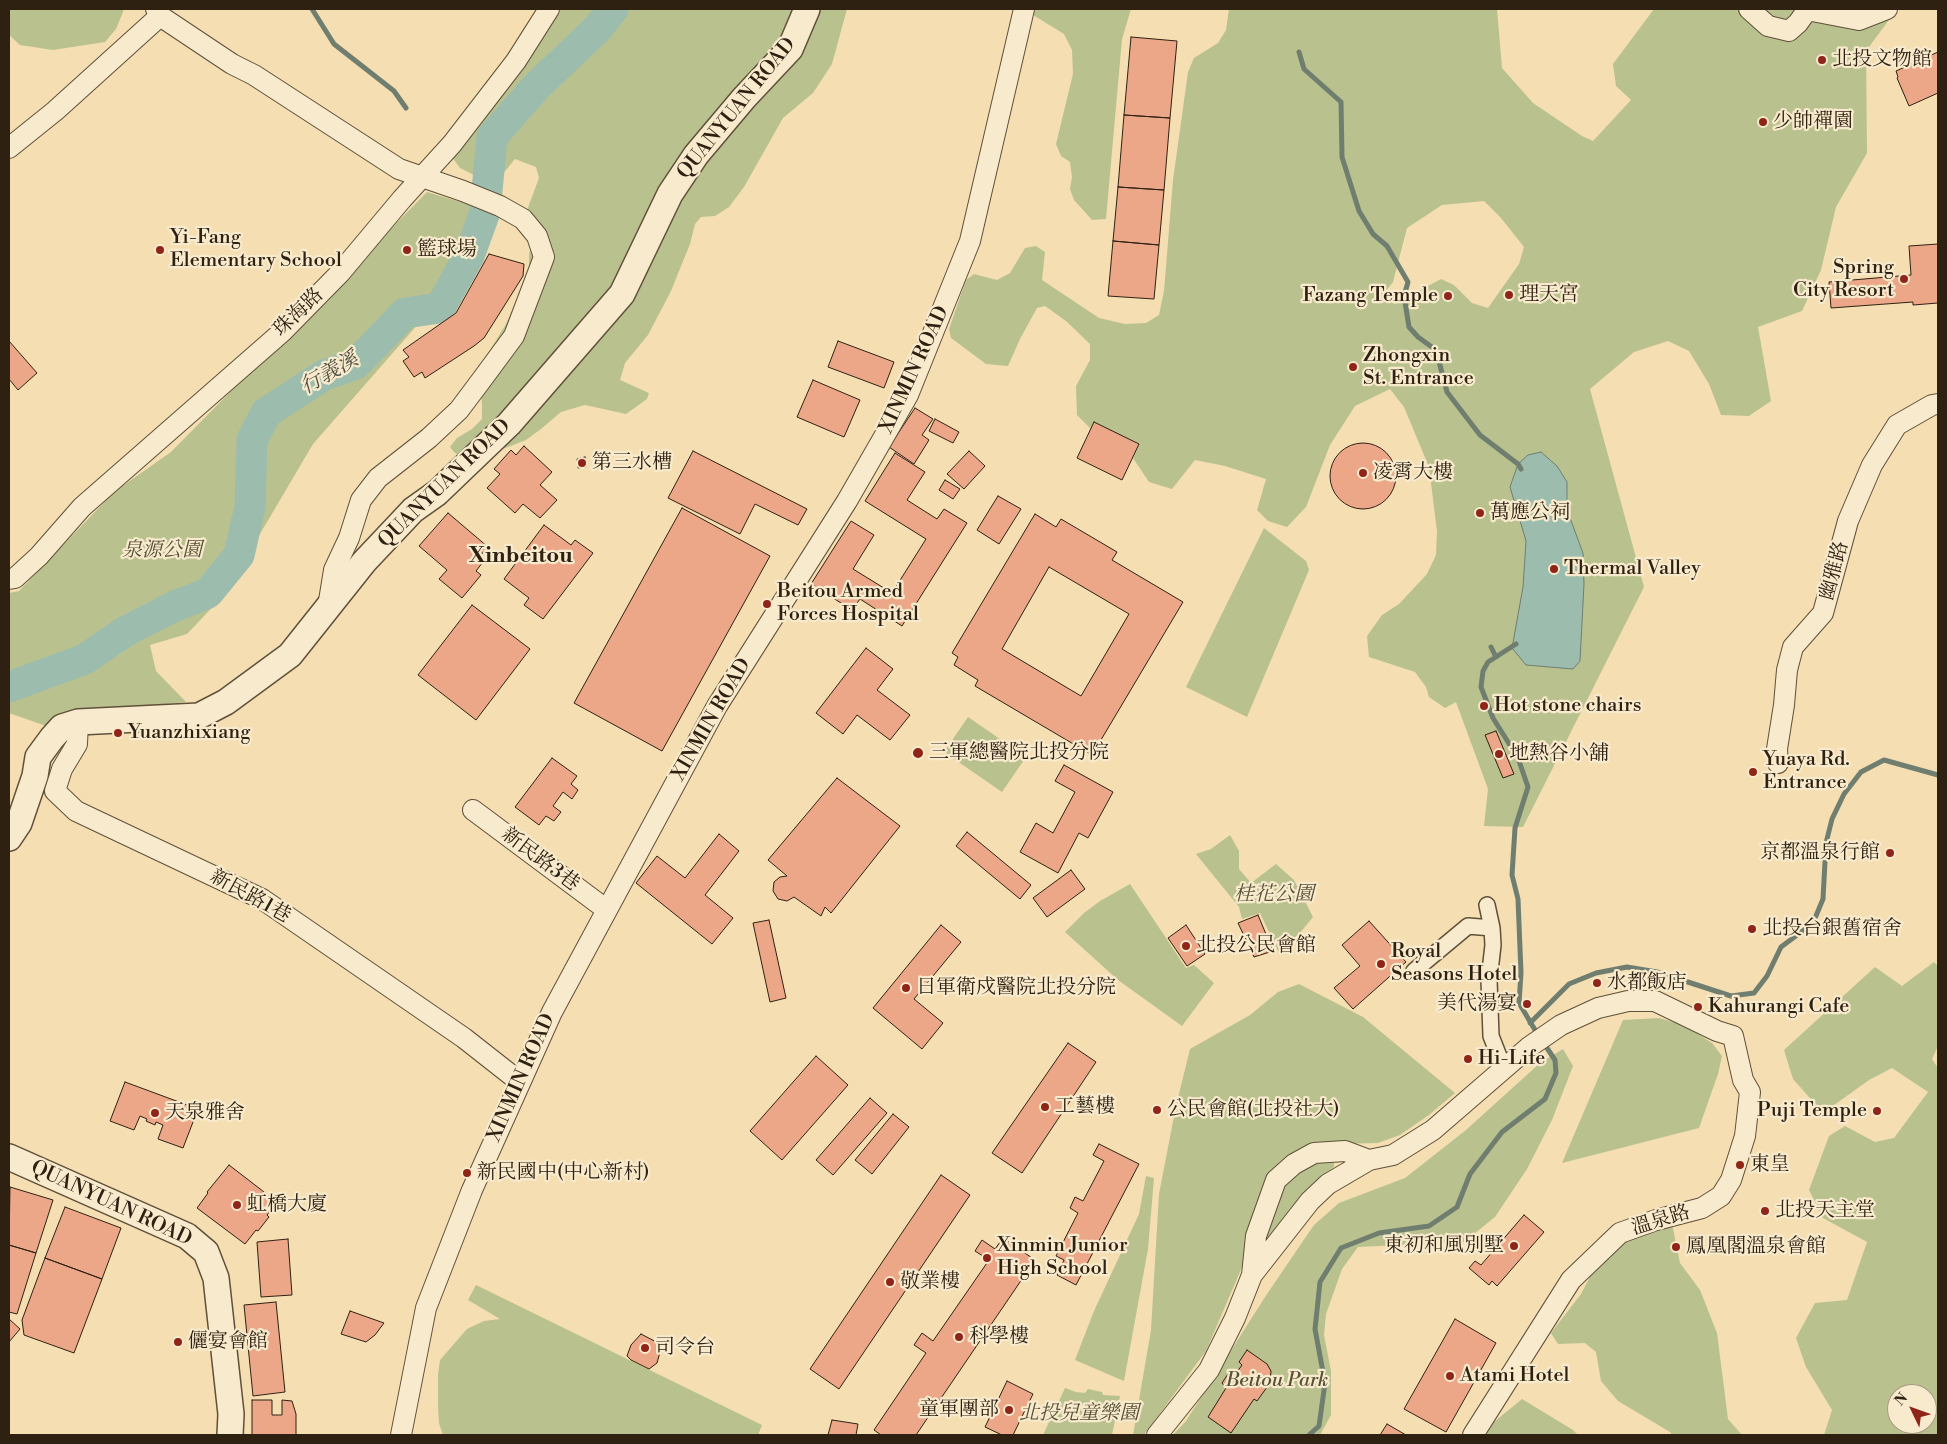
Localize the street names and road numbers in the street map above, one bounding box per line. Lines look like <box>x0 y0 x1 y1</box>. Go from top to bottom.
street label: QUANYUAN ROAD <box>673 33 801 185</box>
street label: 珠海路 <box>269 284 329 342</box>
street label: XINMIN ROAD <box>875 303 955 437</box>
street label: QUANYUAN ROAD <box>374 415 516 553</box>
street label: 幽雅路 <box>1816 539 1854 603</box>
street label: XINMIN ROAD <box>667 654 757 786</box>
street label: 新民路3巷 <box>496 823 584 897</box>
street label: 新民路1巷 <box>205 865 295 929</box>
street label: XINMIN ROAD <box>483 1010 561 1146</box>
street label: QUANYUAN ROAD <box>27 1156 195 1252</box>
street label: 溫泉路 <box>1629 1201 1693 1241</box>

